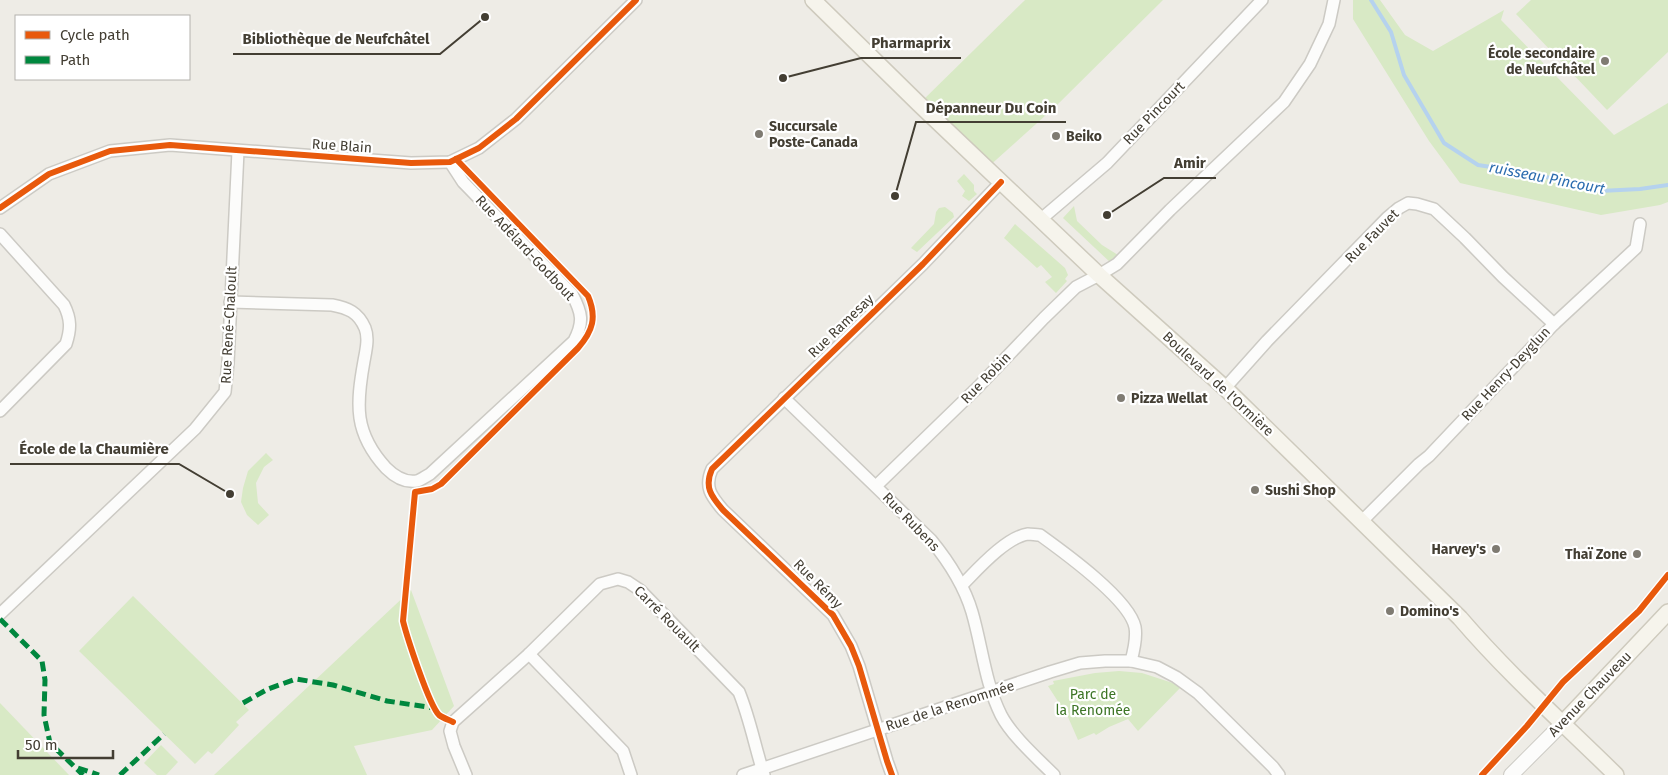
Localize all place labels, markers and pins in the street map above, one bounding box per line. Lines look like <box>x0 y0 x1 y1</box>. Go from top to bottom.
callout: Bibliothèque de Neufchâtel <box>233 24 440 54</box>
callout: Pharmaprix <box>861 28 961 58</box>
place label: École secondaire de Neufchâtel <box>1488 44 1596 78</box>
marker: École secondaire de Neufchâtel <box>1599 55 1611 67</box>
callout: Dépanneur Du Coin <box>916 92 1066 122</box>
place label: Succursale Poste-Canada <box>769 118 858 151</box>
marker: Succursale Poste-Canada <box>753 128 765 140</box>
place label: Beiko <box>1066 128 1102 145</box>
marker: Beiko <box>1050 130 1062 142</box>
callout: Amir <box>1164 148 1216 178</box>
place label: Pizza Wellat <box>1131 390 1208 407</box>
marker: Pizza Wellat <box>1115 392 1127 404</box>
callout: École de la Chaumière <box>10 434 179 464</box>
place label: Sushi Shop <box>1265 482 1336 499</box>
marker: Sushi Shop <box>1249 484 1261 496</box>
place label: Harvey's <box>1431 541 1486 558</box>
marker: Harvey's <box>1490 543 1502 555</box>
place label: Thaï Zone <box>1565 546 1627 563</box>
marker: Thaï Zone <box>1631 548 1643 560</box>
place label: Domino's <box>1400 603 1459 620</box>
marker: Domino's <box>1384 605 1396 617</box>

